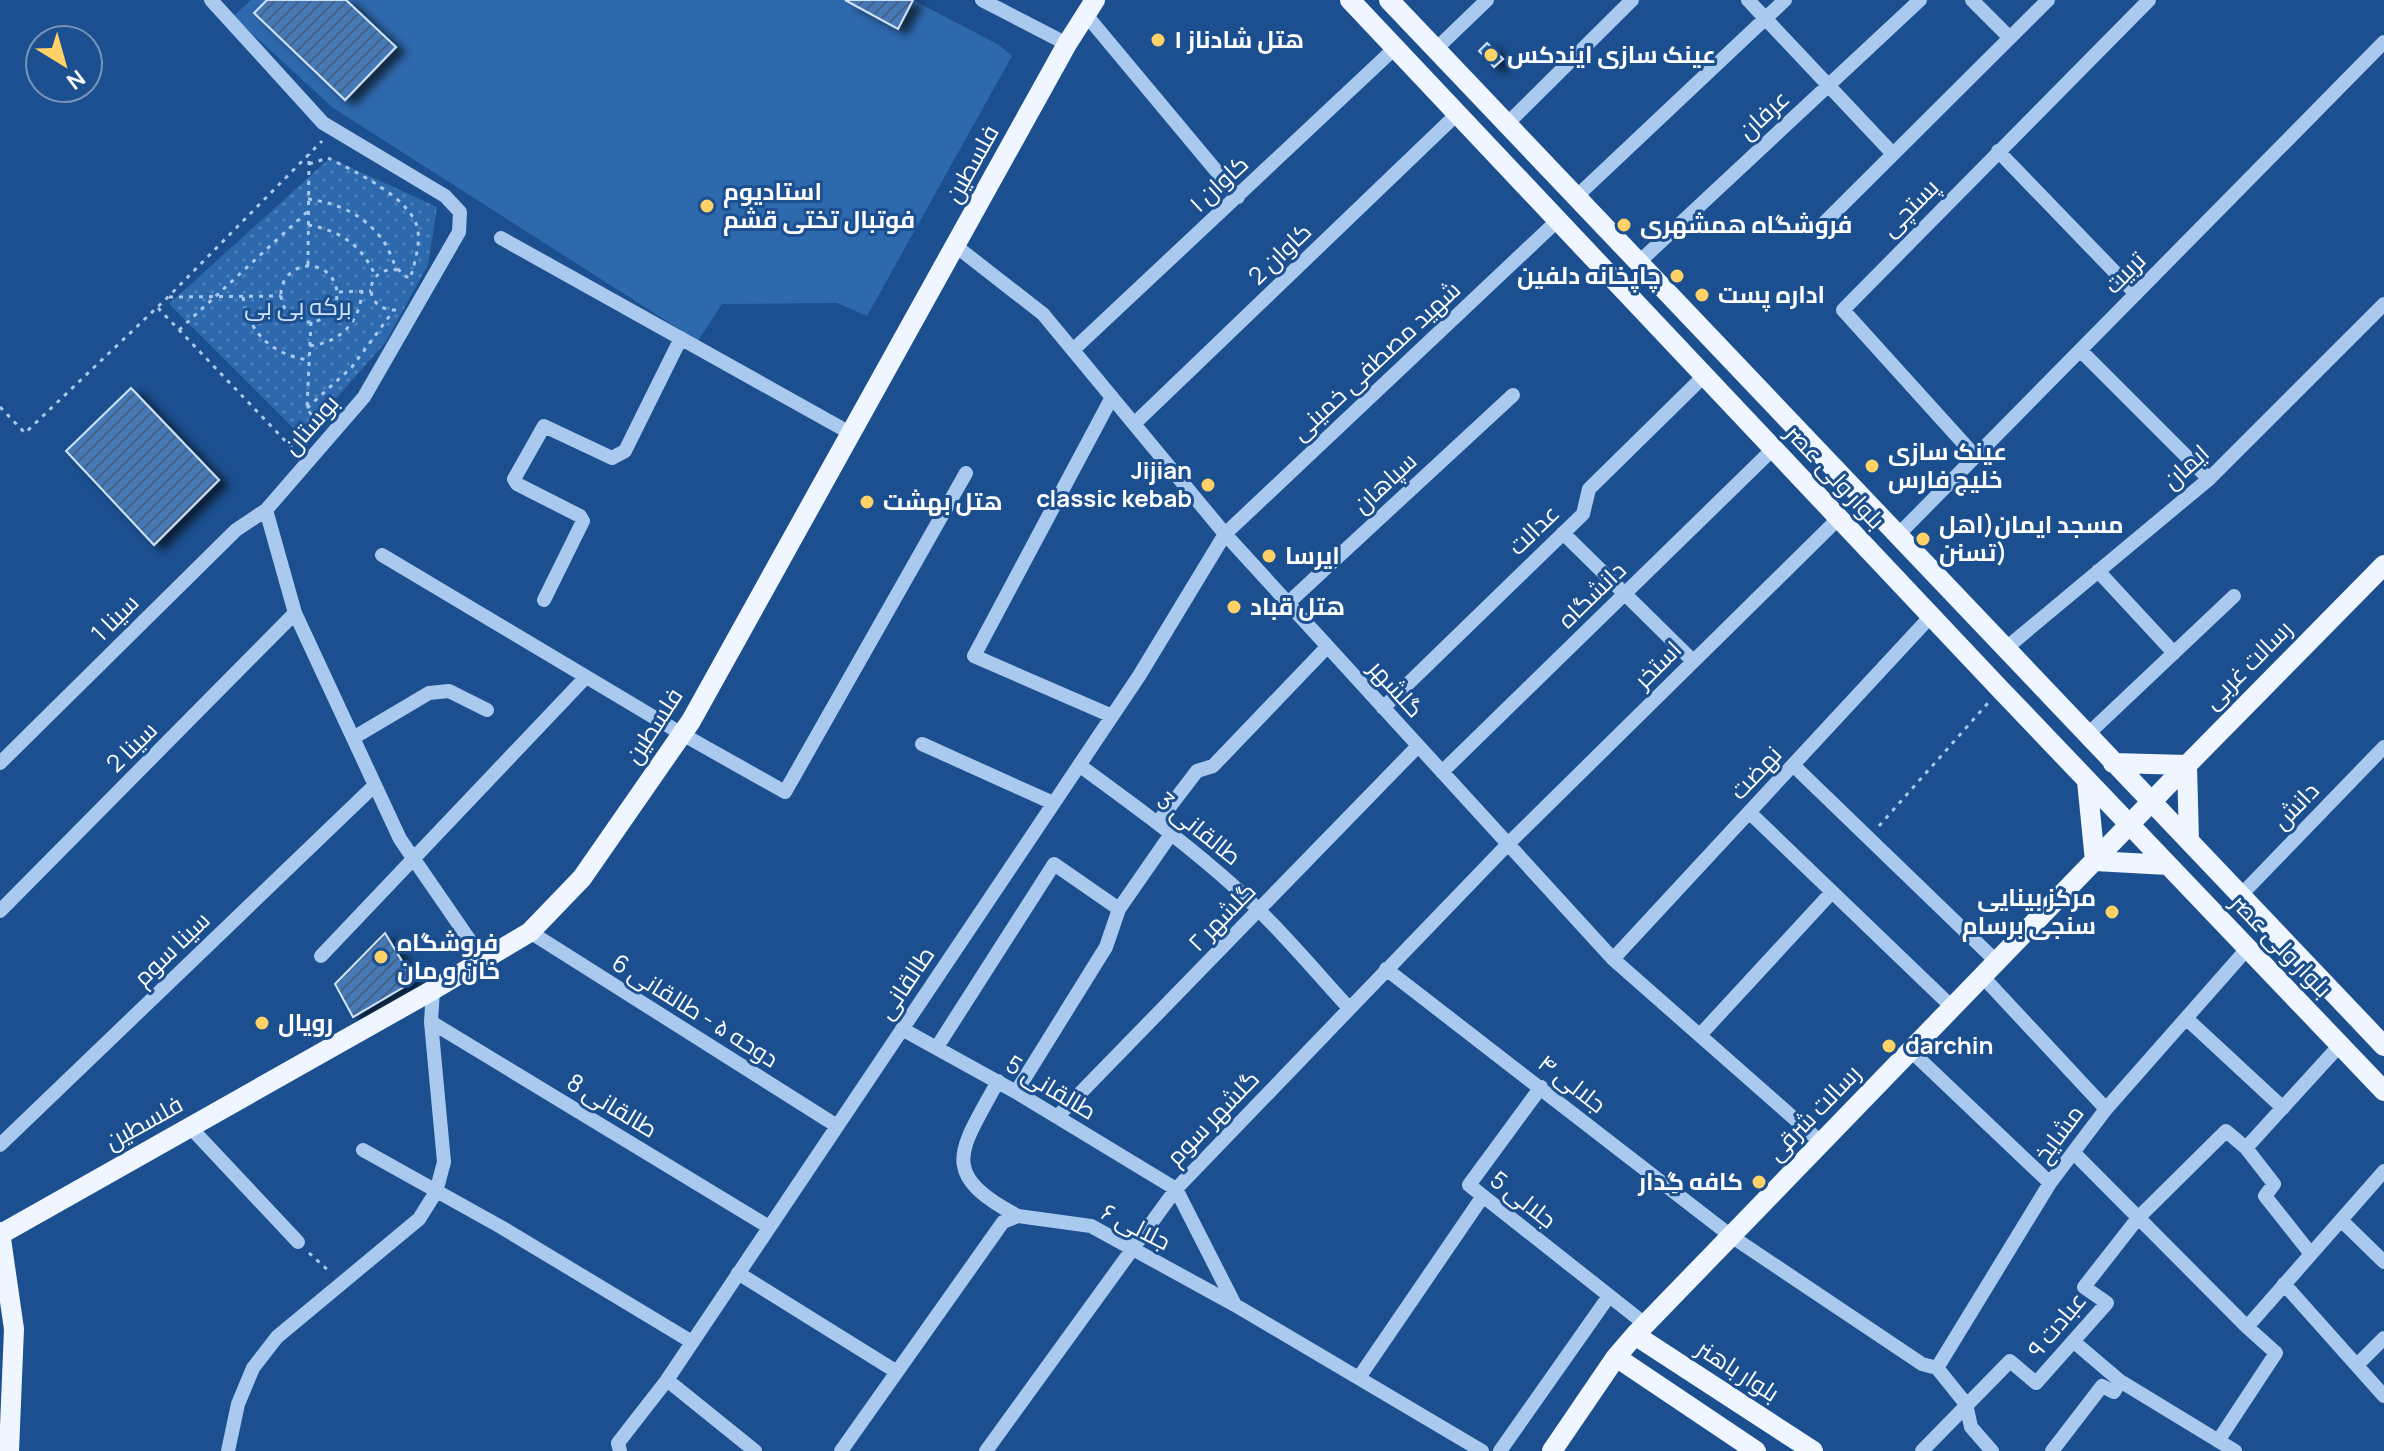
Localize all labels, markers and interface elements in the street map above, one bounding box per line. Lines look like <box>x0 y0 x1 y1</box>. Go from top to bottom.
place label: هتل شادناز ۱ <box>1174 22 1304 55</box>
north arrow <box>24 24 104 104</box>
marker: هتل شادناز ۱ <box>1149 31 1167 49</box>
place label: عینک سازی ایندکس <box>1507 37 1716 70</box>
marker: عینک سازی ایندکس <box>1482 46 1500 64</box>
text: N <box>61 63 91 97</box>
street label: عرفان <box>1730 82 1796 146</box>
street label: فلسطین <box>936 118 1006 208</box>
street label: کاوان ۱ <box>1181 147 1255 219</box>
street label: پستچی <box>1873 170 1946 244</box>
place label: استادیوم فوتبال تختی قشم <box>723 174 915 236</box>
marker: استادیوم فوتبال تختی قشم <box>698 197 716 215</box>
place label: فروشگاه همشهری <box>1640 207 1852 240</box>
street label: کاوان 2 <box>1240 215 1318 291</box>
marker: فروشگاه همشهری <box>1615 216 1633 234</box>
street label: تربیت <box>2096 243 2153 300</box>
place label: چاپخانه دلفین <box>1517 258 1661 293</box>
marker: چاپخانه دلفین <box>1668 267 1686 285</box>
street label: شهید مصطفی خمینی <box>1283 273 1467 447</box>
place label: اداره پست <box>1718 277 1825 312</box>
marker: اداره پست <box>1693 286 1711 304</box>
park label: برکه بی بی <box>244 289 352 322</box>
street label: بوستان <box>274 387 345 461</box>
street label: بلوار ولی عصر <box>1778 415 1893 535</box>
place label: عینک سازی خلیج فارس <box>1888 434 2007 496</box>
street label: ایمان <box>2155 436 2215 496</box>
street label: سپاهان <box>1345 444 1423 520</box>
place label: Jijian classic kebab <box>1036 453 1192 514</box>
marker: عینک سازی خلیج فارس <box>1863 457 1881 475</box>
marker: Jijian classic kebab <box>1199 476 1217 494</box>
place label: هتل بهشت <box>883 484 1003 517</box>
marker: هتل بهشت <box>858 493 876 511</box>
street label: عدالت <box>1500 496 1566 562</box>
place label: مسجد ایمان(اهل تسنن) <box>1939 507 2124 568</box>
marker: مسجد ایمان(اهل تسنن) <box>1914 530 1932 548</box>
place label: ایرسا <box>1285 538 1340 571</box>
marker: ایرسا <box>1260 547 1278 565</box>
street label: دانشگاه <box>1550 553 1632 635</box>
street label: سینا 1 <box>83 586 145 648</box>
place label: هتل قباد <box>1250 589 1345 622</box>
marker: هتل قباد <box>1225 598 1243 616</box>
street label: رسالت غربی <box>2195 612 2299 716</box>
street label: استخر <box>1624 633 1688 696</box>
street label: گلشهر <box>1361 650 1432 724</box>
street label: فلسطین <box>616 681 690 770</box>
street label: سینا 2 <box>98 713 164 779</box>
street label: نهضت <box>1722 738 1788 806</box>
street label: دانش <box>2264 774 2326 836</box>
street label: طالقانی 3 <box>1151 784 1249 872</box>
street label: گلشهر ۲ <box>1180 874 1262 958</box>
place label: مرکز بینایی سنجی برسام <box>1962 880 2096 942</box>
street label: بلوار ولی عصر <box>2223 885 2340 1004</box>
street label: سینا سوم <box>125 903 217 993</box>
marker: مرکز بینایی سنجی برسام <box>2103 903 2121 921</box>
place label: فروشگاه خان و مان <box>397 925 500 986</box>
street label: طالقانی <box>868 939 941 1025</box>
street label: دوحه ۵ - طالقانی 6 <box>606 945 785 1074</box>
marker: فروشگاه خان و مان <box>372 948 390 966</box>
place label: رویال <box>278 1005 333 1038</box>
marker: رویال <box>253 1014 271 1032</box>
place label: darchin <box>1905 1028 1994 1061</box>
marker: darchin <box>1880 1037 1898 1055</box>
street label: جلالی ۴ <box>1532 1046 1614 1120</box>
street label: طالقانی 5 <box>1000 1047 1103 1127</box>
street label: رسالت شرقی <box>1759 1057 1867 1167</box>
street label: گلشهر سوم <box>1158 1062 1266 1173</box>
street label: طالقانی 8 <box>561 1065 664 1145</box>
street label: فلسطین <box>98 1087 188 1157</box>
street label: مشایخ <box>2025 1097 2091 1169</box>
street label: جلالی 5 <box>1484 1162 1564 1235</box>
place label: کافه گِدار <box>1637 1164 1743 1197</box>
marker: کافه گِدار <box>1750 1173 1768 1191</box>
street label: جلالی ۶ <box>1096 1194 1177 1257</box>
street label: عبادت ۹ <box>2019 1284 2093 1364</box>
street label: بلوار باهنر <box>1690 1330 1786 1409</box>

